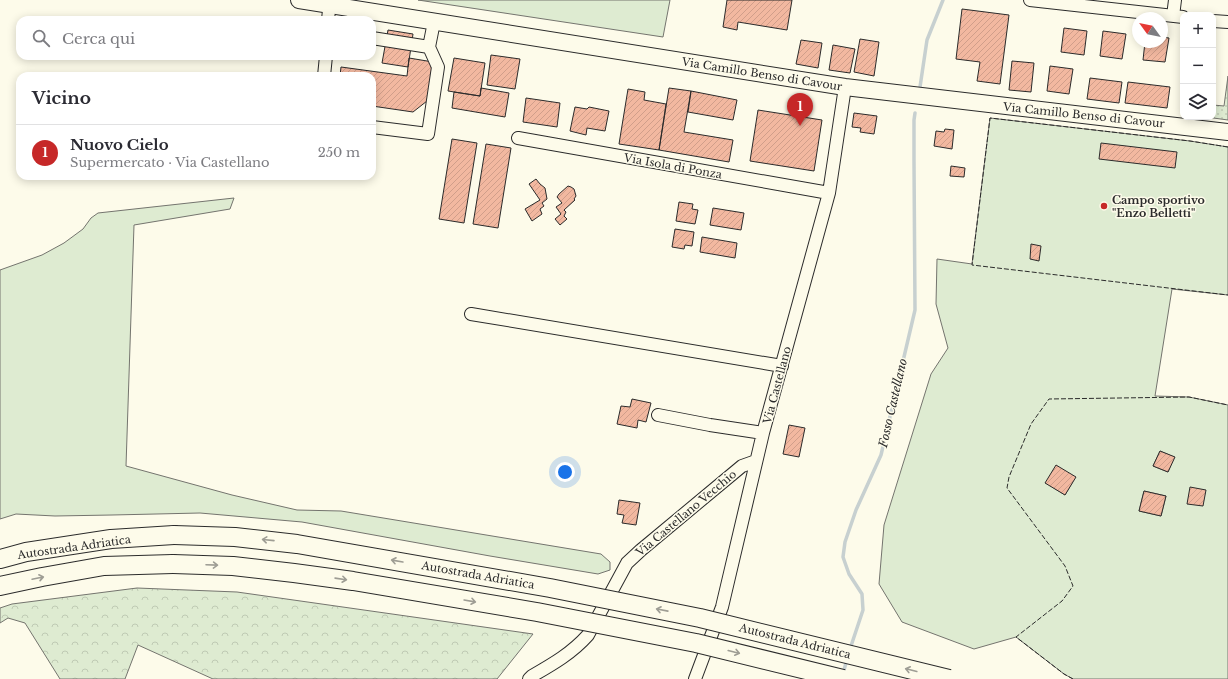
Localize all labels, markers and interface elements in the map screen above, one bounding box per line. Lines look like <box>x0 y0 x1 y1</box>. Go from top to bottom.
north arrow <box>1132 12 1168 48</box>
map controls <box>1180 12 1216 120</box>
button: + <box>1180 12 1216 48</box>
search box <box>16 16 376 60</box>
icon: search <box>30 27 52 49</box>
text: Cerca qui <box>62 29 135 48</box>
button: − <box>1180 48 1216 84</box>
street label: Via Camillo Benso di Cavour <box>680 54 844 94</box>
button: layers <box>1180 84 1216 120</box>
text: Vicino <box>32 88 91 109</box>
pin: 1 <box>787 93 813 126</box>
street label: Via Camillo Benso di Cavour <box>1002 99 1166 131</box>
text: Nuovo Cielo <box>70 135 169 154</box>
text: 1 <box>42 144 48 161</box>
text: 250 m <box>318 144 360 161</box>
street label: Via Isola di Ponza <box>622 150 724 182</box>
text: Supermercato · Via Castellano <box>70 154 270 171</box>
place label: Campo sportivo "Enzo Belletti" <box>1112 193 1205 220</box>
marker: Campo sportivo "Enzo Belletti" <box>1099 201 1109 211</box>
street label: Via Castellano <box>760 345 794 426</box>
water label: Fosso Castellano <box>875 357 910 450</box>
your location <box>555 462 575 482</box>
street label: Via Castellano Vecchio <box>632 467 739 560</box>
street label: Autostrada Adriatica <box>15 532 133 562</box>
one-way arrow <box>262 537 275 544</box>
one-way arrow <box>391 557 404 565</box>
street label: Autostrada Adriatica <box>419 558 536 592</box>
one-way arrow <box>205 561 218 569</box>
one-way arrow <box>31 573 44 581</box>
one-way arrow <box>334 575 347 583</box>
one-way arrow <box>463 597 476 605</box>
one-way arrow <box>656 606 669 614</box>
street label: Autostrada Adriatica <box>737 620 853 662</box>
one-way arrow <box>727 649 740 656</box>
one-way arrow <box>905 665 918 673</box>

